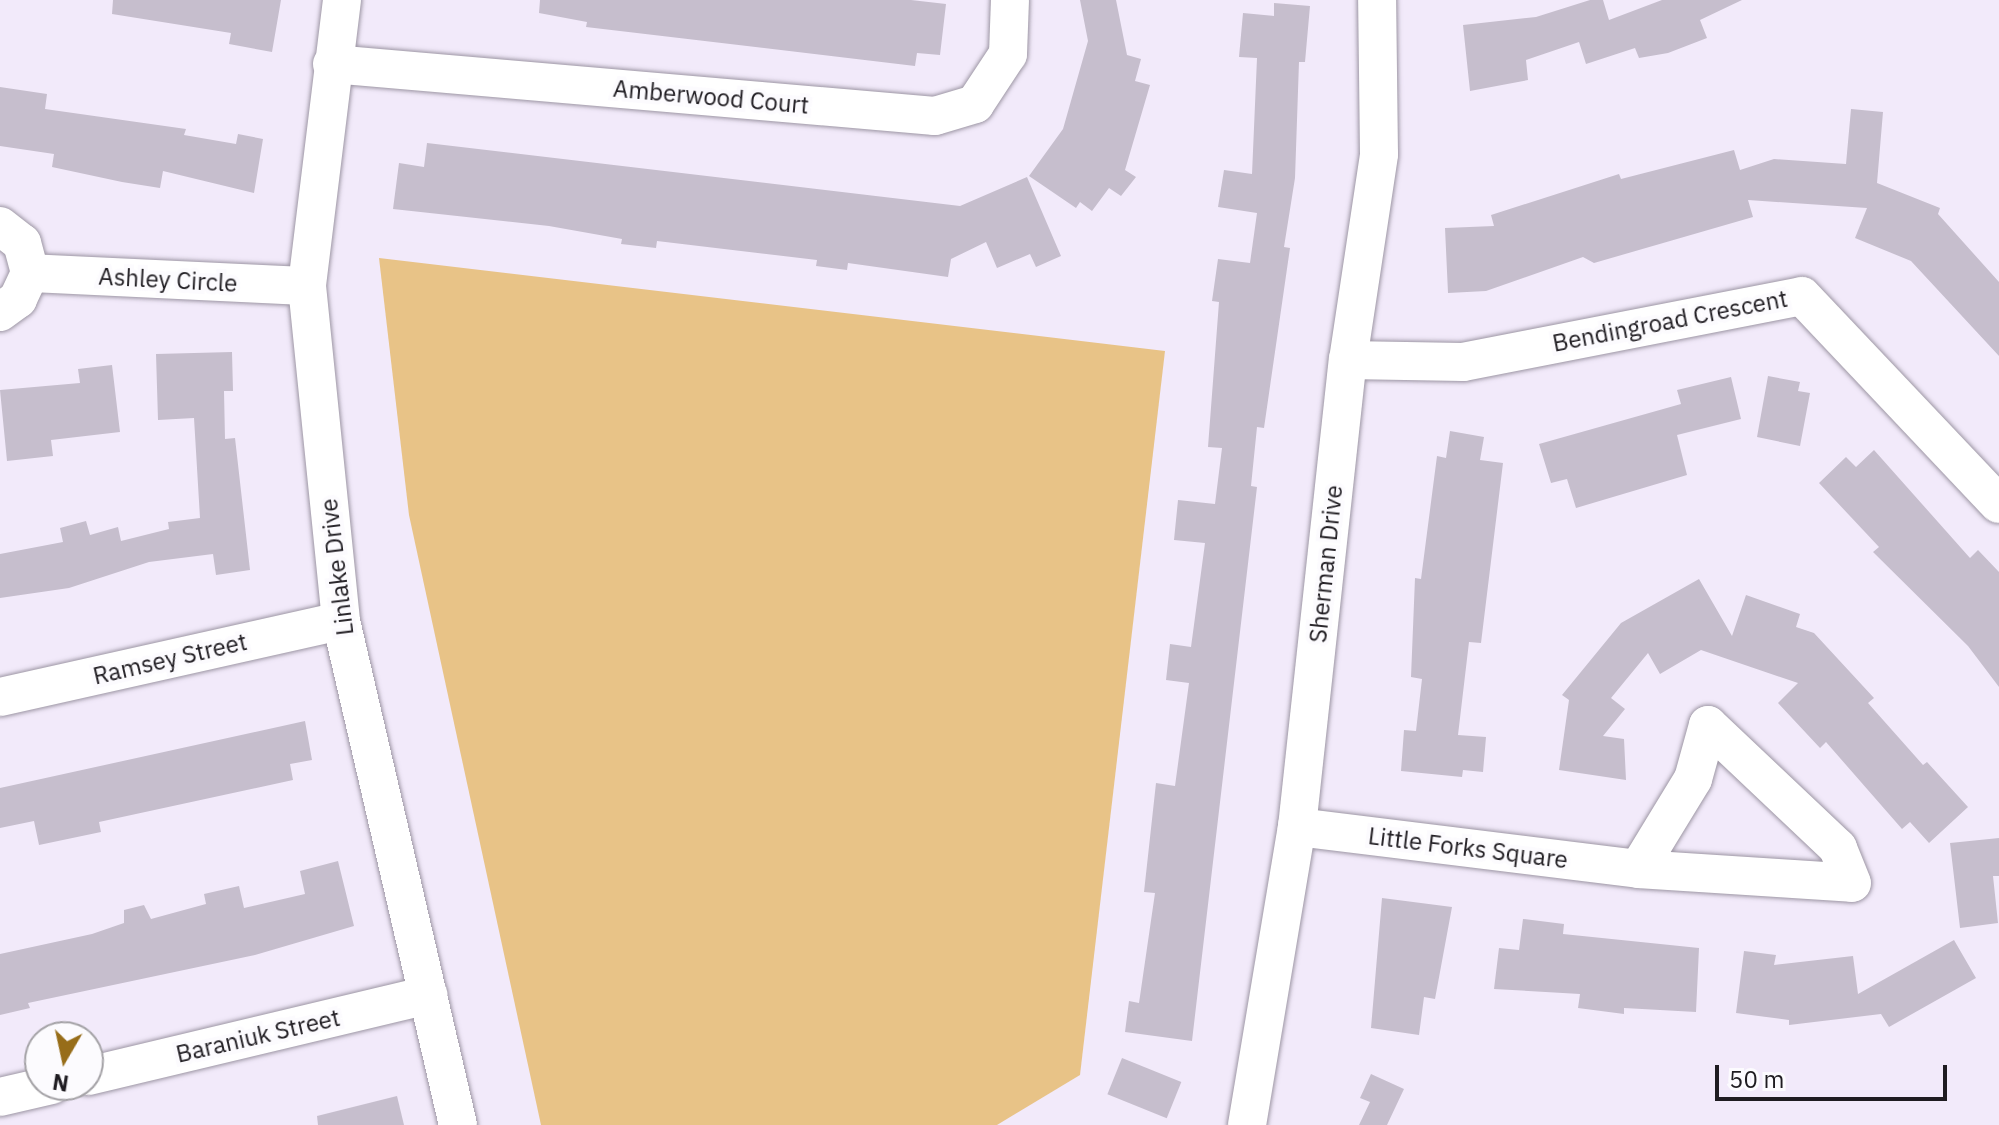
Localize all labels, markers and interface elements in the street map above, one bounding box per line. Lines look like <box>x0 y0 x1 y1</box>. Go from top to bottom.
street label: Amberwood Court <box>612 74 810 120</box>
street label: Ashley Circle <box>98 262 238 298</box>
street label: Bendingroad Crescent <box>1550 284 1790 358</box>
street label: Sherman Drive <box>1303 484 1349 644</box>
street label: Linlake Drive <box>314 497 360 637</box>
street label: Ramsey Street <box>90 627 250 691</box>
street label: Little Forks Square <box>1366 821 1570 875</box>
street label: Baraniuk Street <box>173 1003 343 1069</box>
north arrow <box>24 1021 104 1101</box>
scale bar <box>1719 1049 1951 1099</box>
text: 50 m <box>1729 1063 1784 1095</box>
text: N <box>50 1068 71 1099</box>

